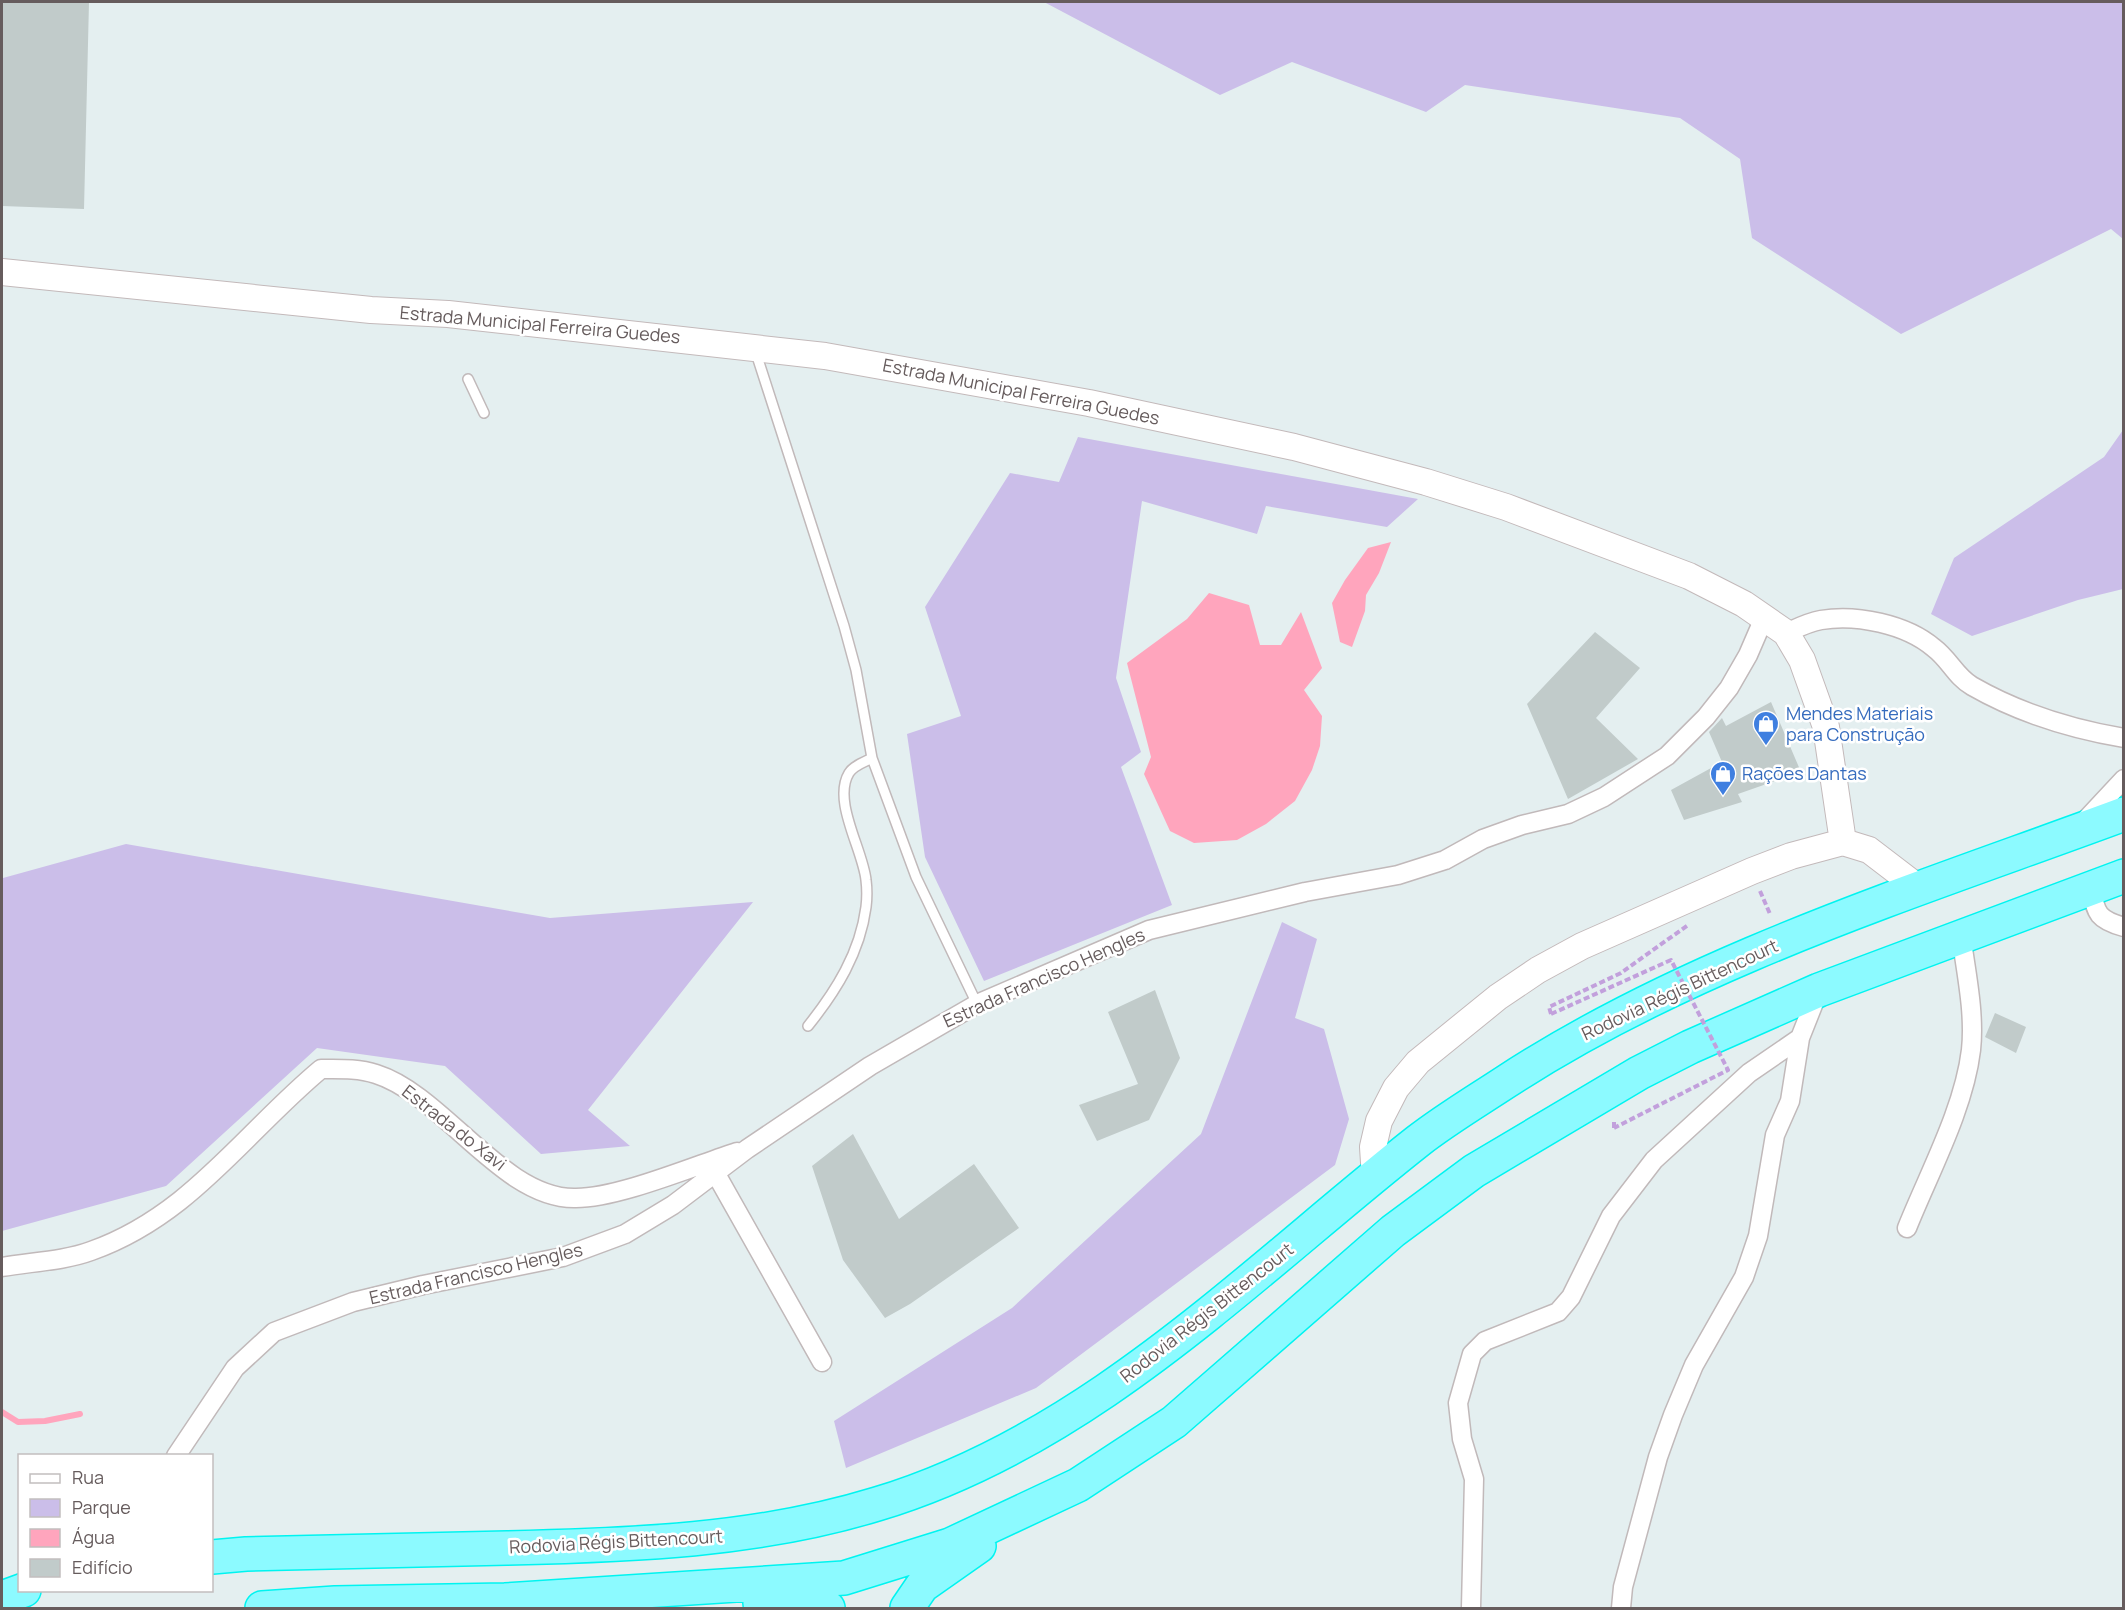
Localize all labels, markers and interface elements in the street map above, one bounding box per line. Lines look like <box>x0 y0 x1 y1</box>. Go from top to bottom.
street label: Estrada Municipal Ferreira Guedes <box>399 300 681 348</box>
street label: Estrada Municipal Ferreira Guedes <box>881 352 1162 430</box>
place label: Mendes Materiais para Construção <box>1786 701 1933 746</box>
shop icon: Mendes Materiais para Construção <box>1751 709 1781 747</box>
shop icon: Rações Dantas <box>1708 759 1738 797</box>
place label: Rações Dantas <box>1742 761 1867 785</box>
street label: Estrada Francisco Hengles <box>939 922 1148 1032</box>
street label: Rodovia Régis Bittencourt <box>1578 933 1782 1045</box>
street label: Estrada do Xavi <box>398 1079 512 1175</box>
street label: Estrada Francisco Hengles <box>367 1237 585 1309</box>
street label: Rodovia Régis Bittencourt <box>1115 1237 1298 1388</box>
legend <box>18 1454 213 1592</box>
text: Rua <box>72 1465 104 1489</box>
text: Parque <box>72 1495 131 1519</box>
street label: Rodovia Régis Bittencourt <box>509 1523 723 1559</box>
text: Água <box>72 1525 115 1549</box>
text: Edifício <box>72 1555 133 1579</box>

